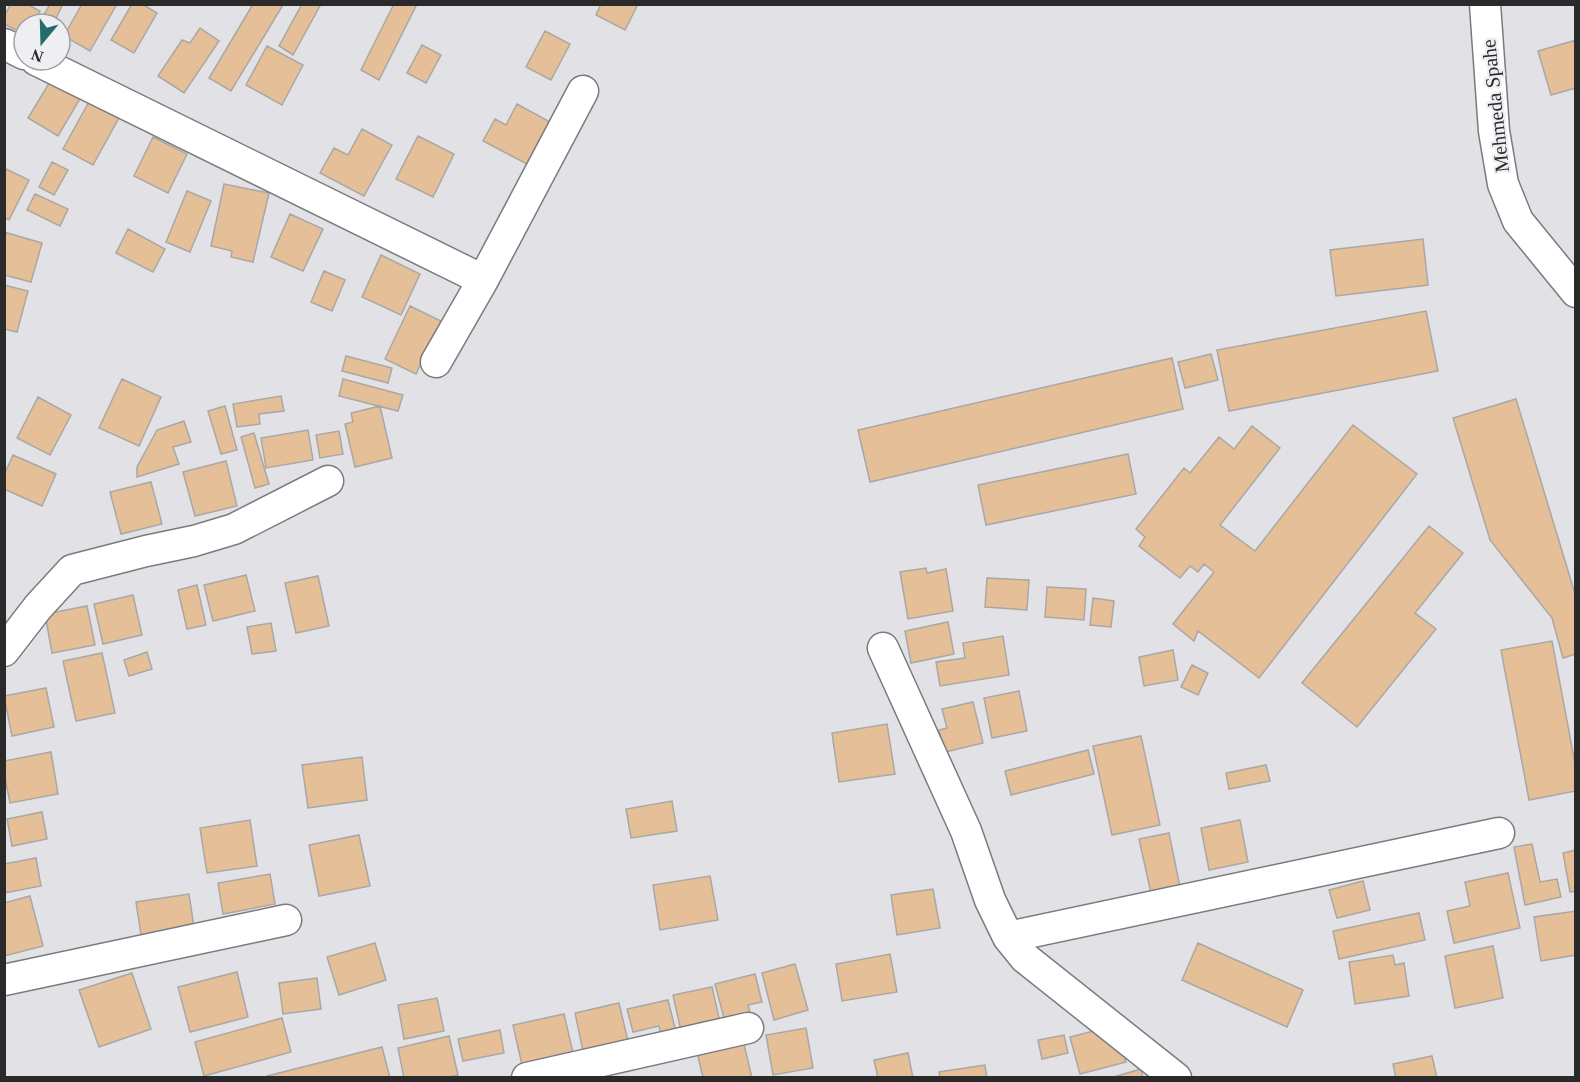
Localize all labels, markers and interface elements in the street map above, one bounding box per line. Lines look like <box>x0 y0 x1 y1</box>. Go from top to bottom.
north arrow <box>12 12 72 72</box>
street label: Mehmeda Spahe <box>1477 38 1514 174</box>
text: N <box>29 46 46 66</box>

